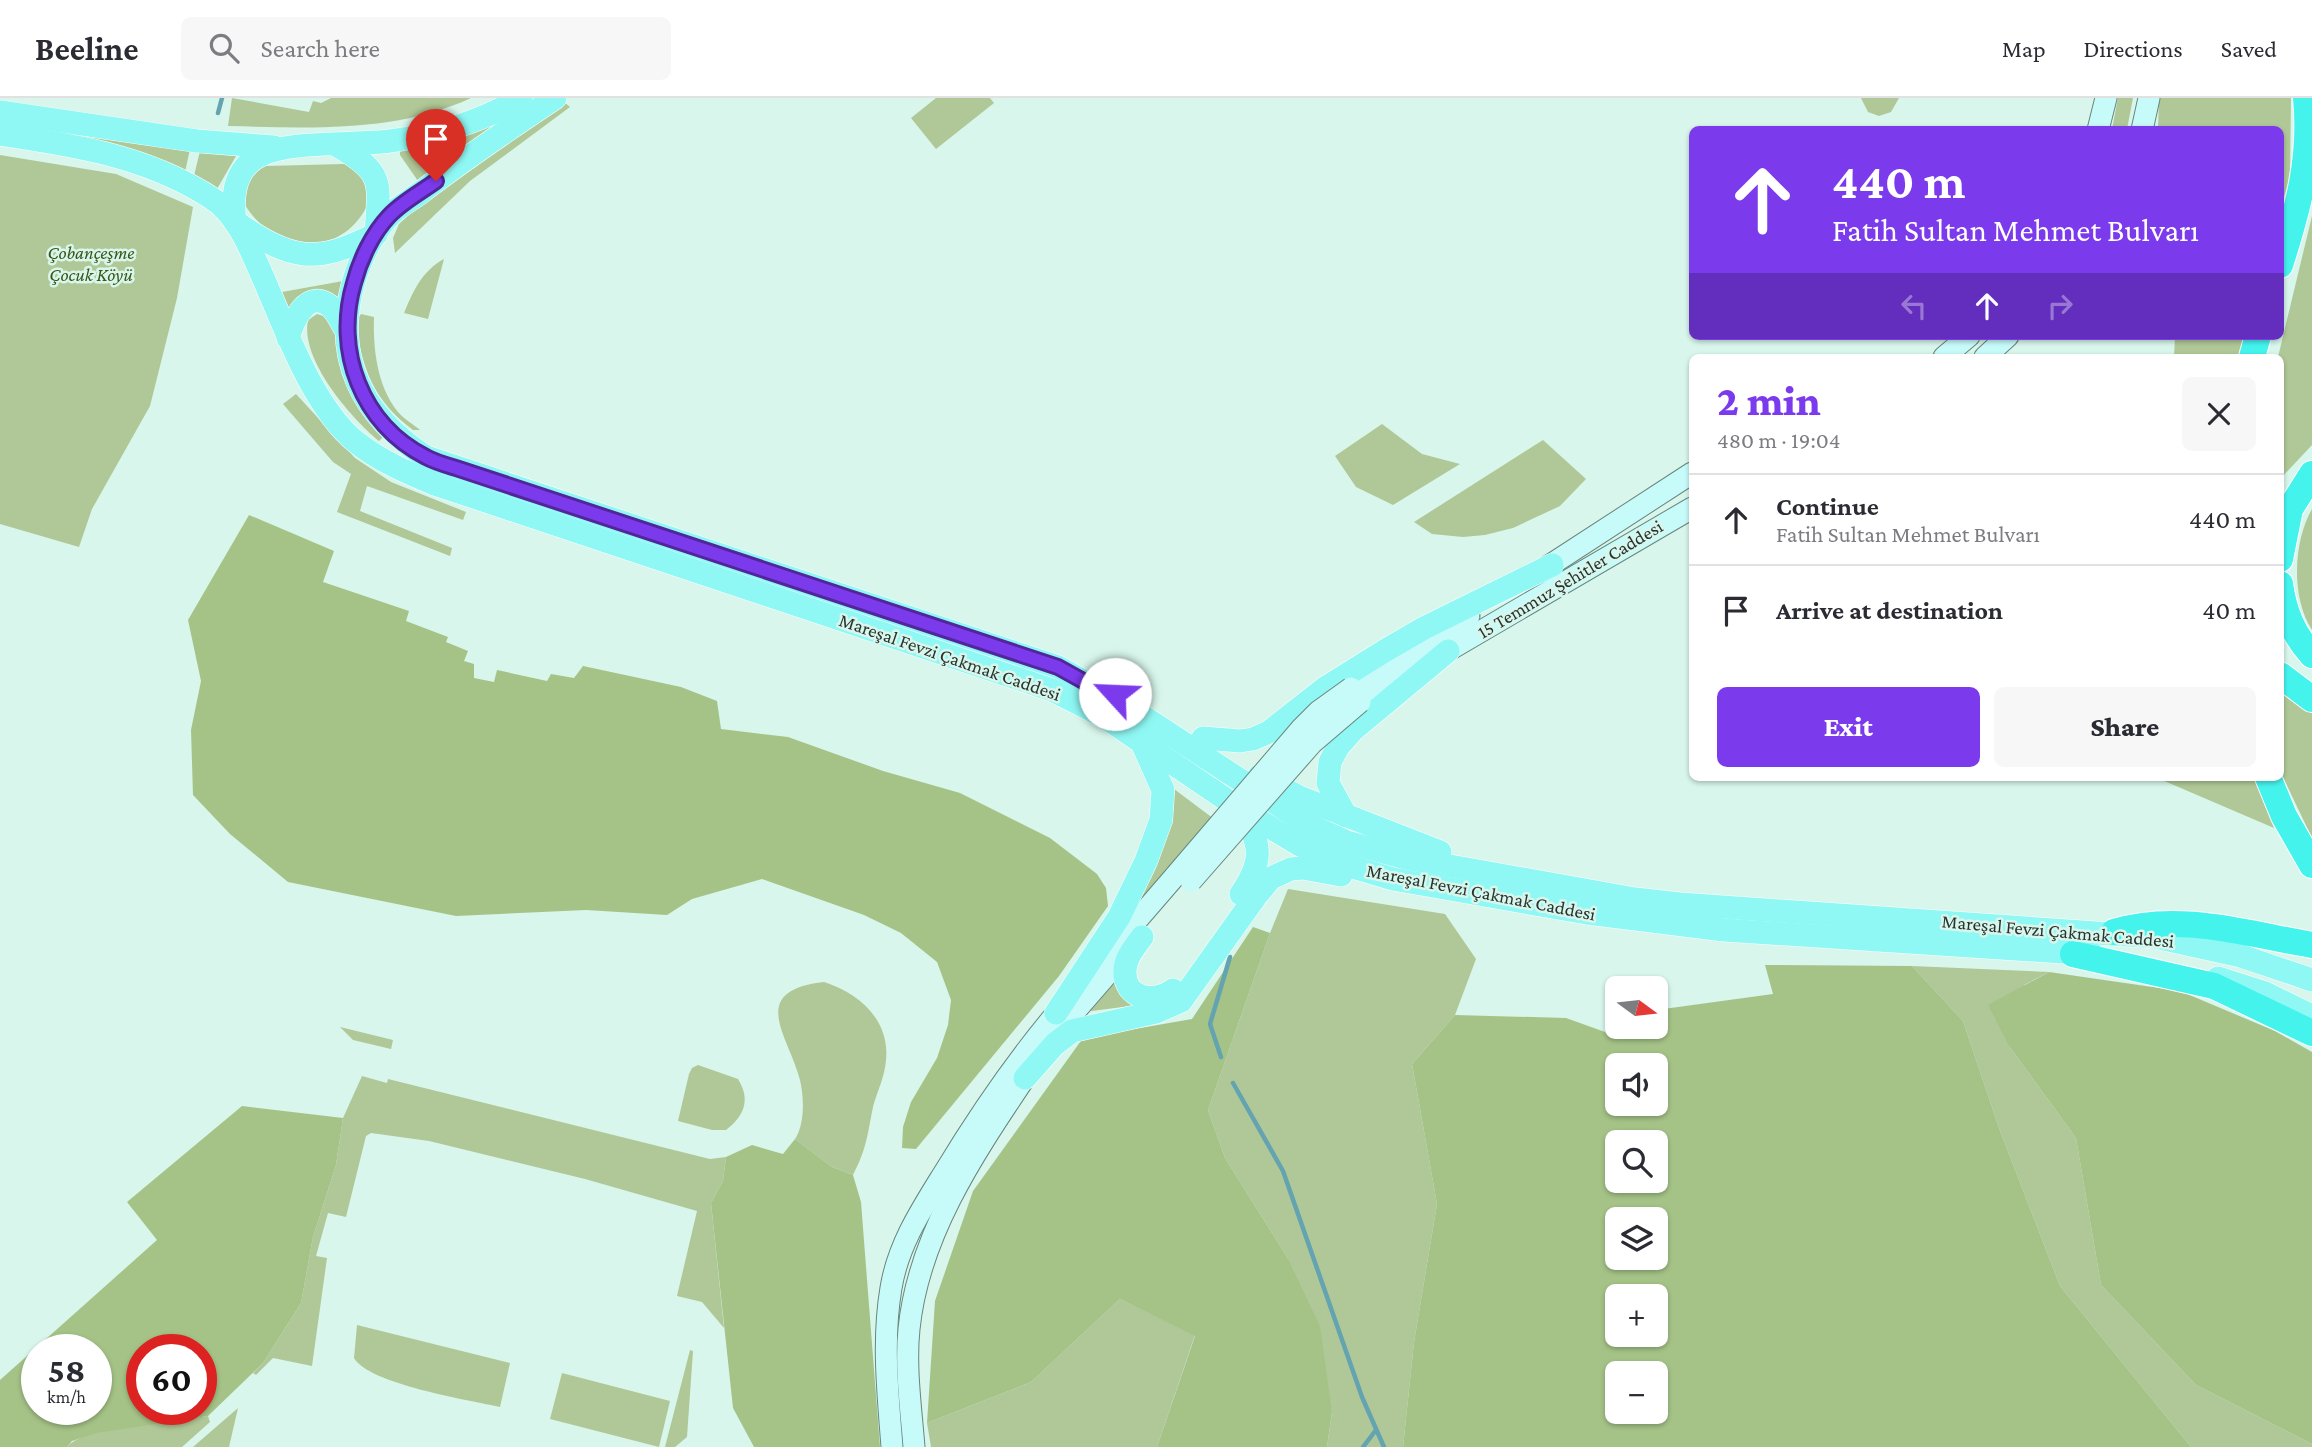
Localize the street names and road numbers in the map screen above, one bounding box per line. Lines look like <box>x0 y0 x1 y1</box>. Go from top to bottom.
street label: 15 Temmuz Şehitler Caddesi <box>1474 515 1666 643</box>
street label: Mareşal Fevzi Çakmak Caddesi <box>836 609 1064 705</box>
street label: Mareşal Fevzi Çakmak Caddesi <box>1365 859 1597 925</box>
street label: Mareşal Fevzi Çakmak Caddesi <box>1941 910 2175 952</box>

